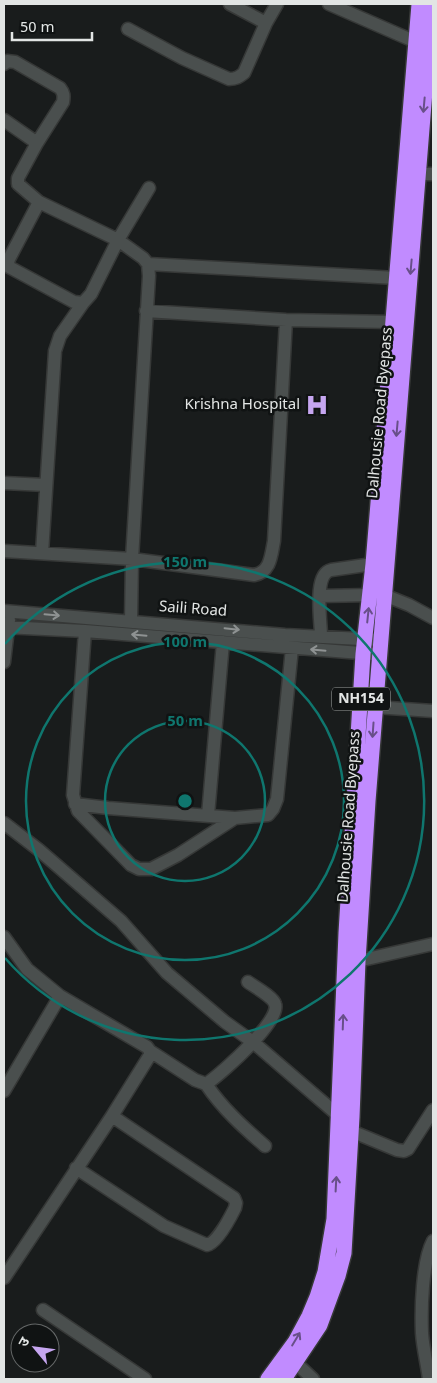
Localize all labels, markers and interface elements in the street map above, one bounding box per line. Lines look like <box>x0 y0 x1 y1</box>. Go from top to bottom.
scale bar <box>12 10 92 42</box>
text: 50 m <box>20 19 54 38</box>
one-way arrow <box>419 96 428 112</box>
one-way arrow <box>406 258 415 274</box>
street label: Dalhousie Road Byepass <box>364 326 398 500</box>
hospital icon: Krishna Hospital <box>304 392 330 418</box>
place label: Krishna Hospital <box>184 396 300 415</box>
one-way arrow <box>393 420 402 436</box>
text: 150 m <box>163 554 207 573</box>
street label: Saili Road <box>158 598 228 622</box>
one-way arrow <box>363 607 373 623</box>
one-way arrow <box>44 610 60 620</box>
one-way arrow <box>224 624 240 634</box>
one-way arrow <box>132 631 148 640</box>
text: 100 m <box>163 634 207 653</box>
one-way arrow <box>310 645 326 655</box>
road number: NH154 <box>332 688 390 711</box>
text: 50 m <box>167 713 203 732</box>
one-way arrow <box>368 722 378 738</box>
street label: Dalhousie Road Byepass <box>335 731 365 903</box>
centre of rings <box>176 792 194 810</box>
one-way arrow <box>338 1014 347 1030</box>
one-way arrow <box>331 1176 340 1192</box>
north arrow <box>10 1323 60 1373</box>
one-way arrow <box>291 1333 301 1347</box>
text: उ <box>15 1334 36 1351</box>

